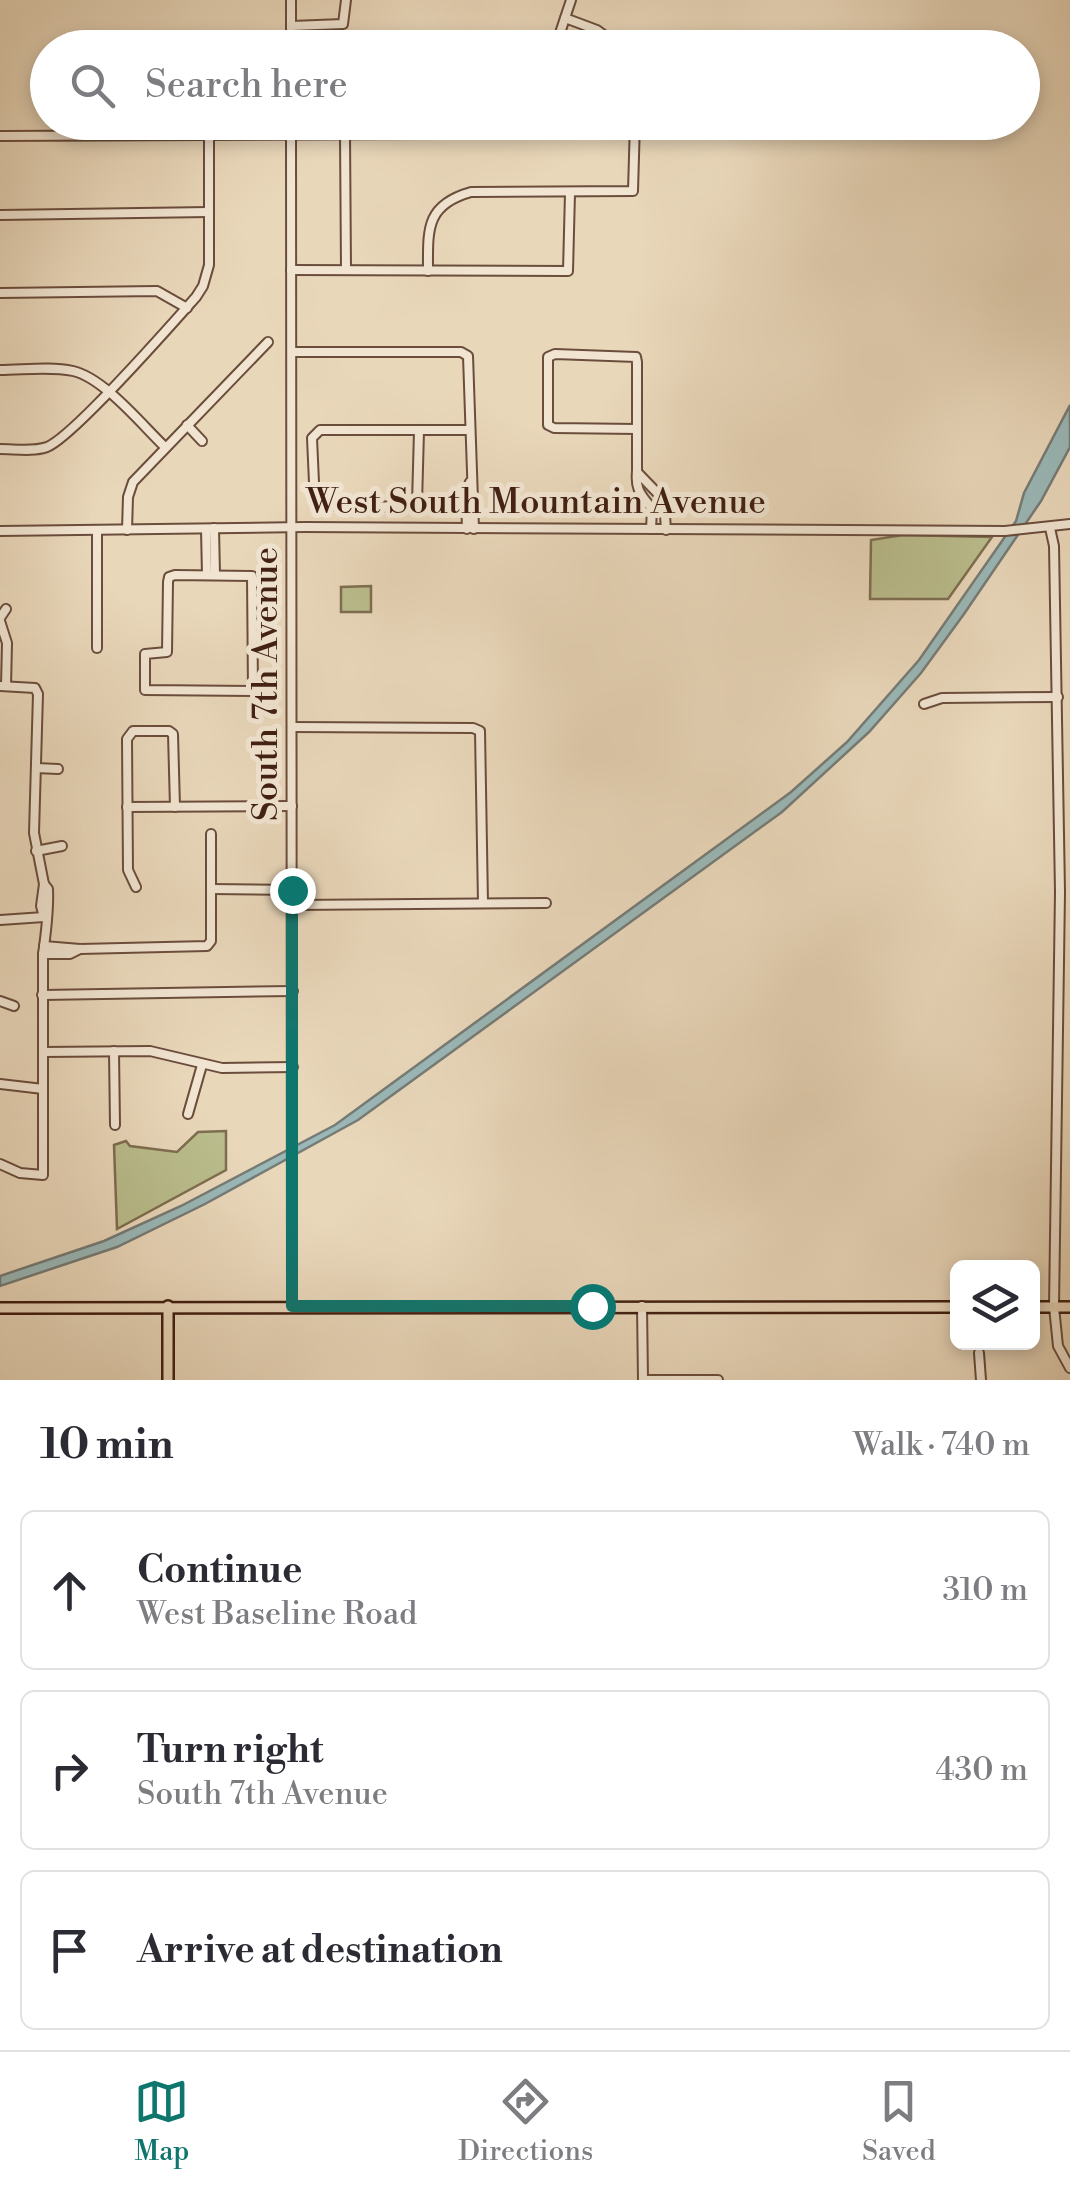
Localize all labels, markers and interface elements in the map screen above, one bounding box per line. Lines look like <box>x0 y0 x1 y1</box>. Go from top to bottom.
search box <box>30 30 1040 140</box>
icon: search <box>65 58 120 113</box>
text: Search here <box>145 62 348 109</box>
street label: West South Mountain Avenue <box>305 481 766 524</box>
street label: South 7th Avenue <box>245 547 288 821</box>
route end <box>270 868 316 914</box>
map controls <box>950 1260 1040 1350</box>
button: layers <box>950 1260 1040 1350</box>
route start <box>570 1284 616 1330</box>
text: 10 min <box>40 1419 173 1472</box>
text: Walk · 740 m <box>853 1425 1030 1465</box>
text: Continue <box>137 1547 302 1594</box>
icon: ahead <box>42 1563 97 1618</box>
text: 310 m <box>942 1570 1028 1610</box>
text: West Baseline Road <box>137 1594 417 1634</box>
text: Turn right <box>137 1727 323 1774</box>
icon: right <box>42 1743 97 1798</box>
text: 430 m <box>935 1750 1028 1790</box>
text: South 7th Avenue <box>137 1774 388 1814</box>
icon: arrive <box>42 1923 97 1978</box>
text: Arrive at destination <box>137 1927 503 1974</box>
tab: Map <box>134 2074 189 2169</box>
tab: Directions <box>458 2074 593 2169</box>
tab: Saved <box>862 2074 936 2169</box>

